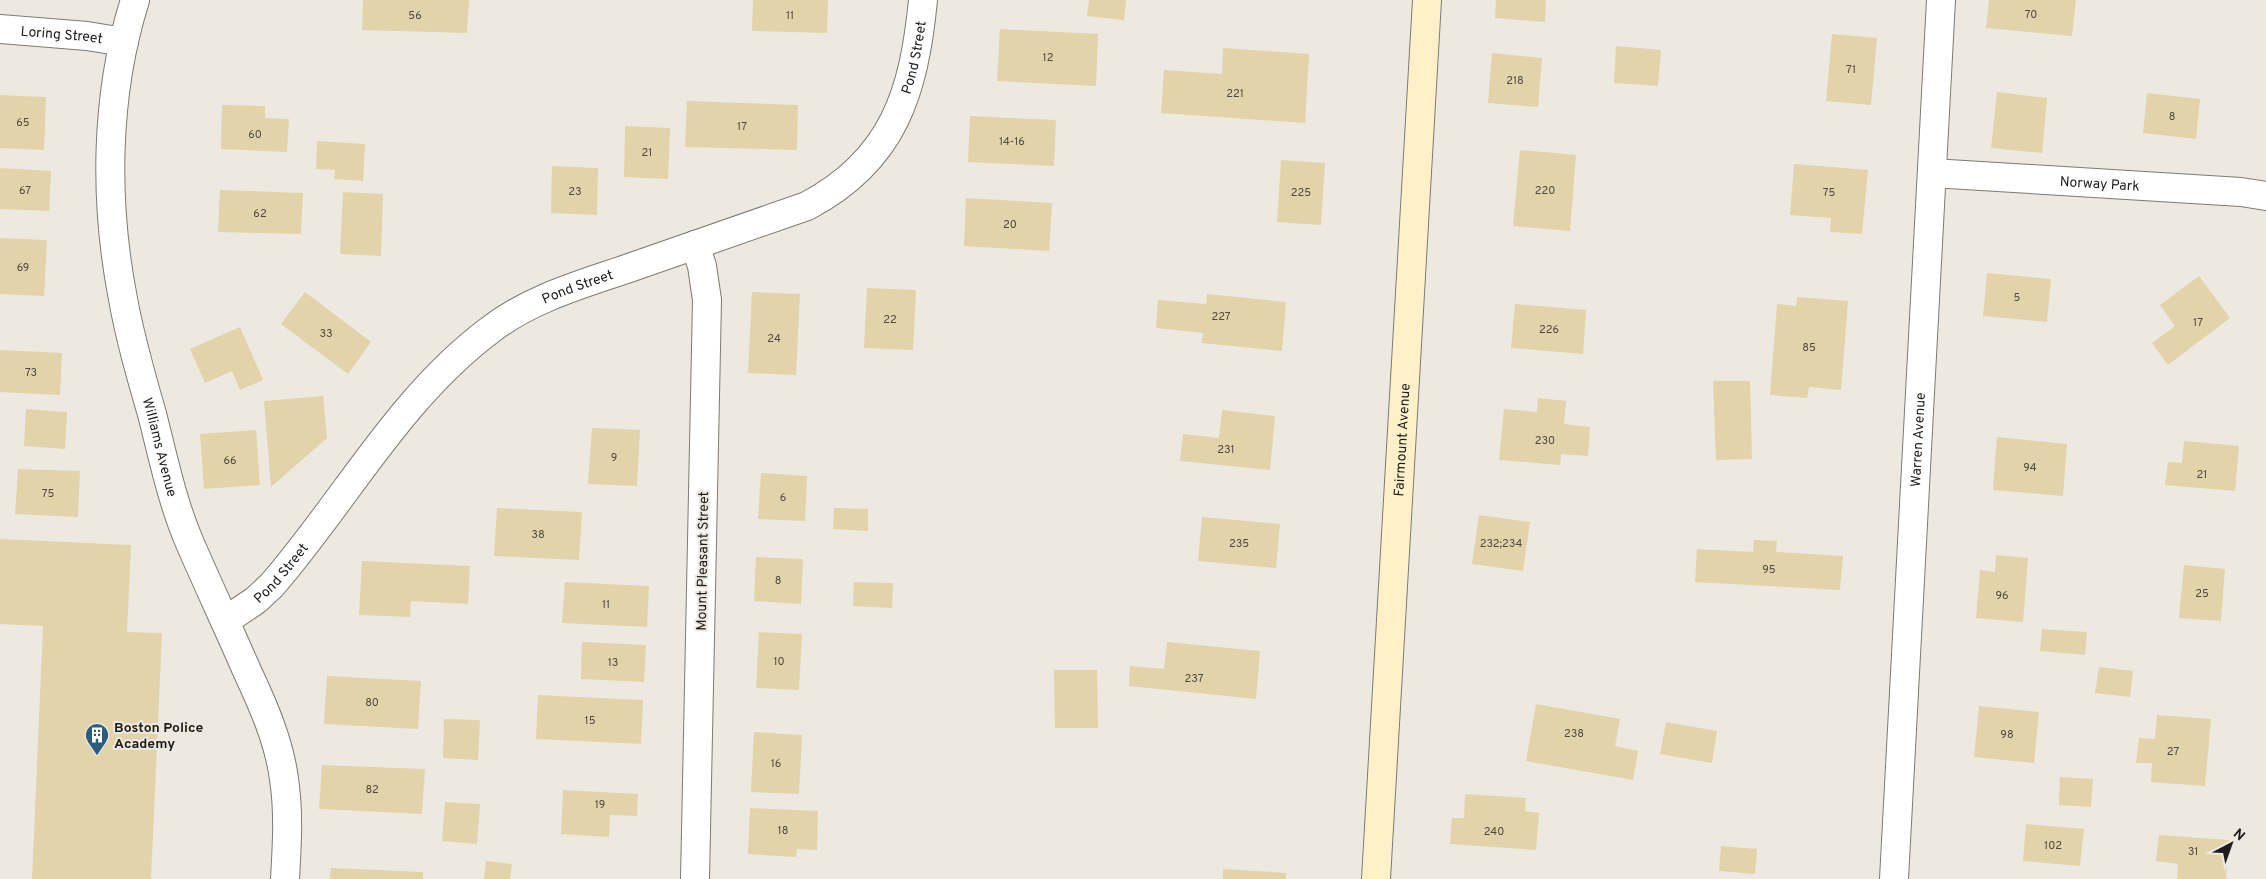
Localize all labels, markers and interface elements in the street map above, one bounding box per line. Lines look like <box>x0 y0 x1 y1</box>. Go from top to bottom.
house number: 70 <box>2025 8 2037 22</box>
house number: 56 <box>408 9 422 23</box>
house number: 11 <box>786 9 794 23</box>
street label: Pond Street <box>899 20 931 97</box>
street label: Loring Street <box>20 24 104 48</box>
house number: 12 <box>1043 51 1053 65</box>
house number: 71 <box>1846 63 1856 77</box>
house number: 218 <box>1506 74 1524 88</box>
house number: 221 <box>1226 87 1244 101</box>
house number: 8 <box>2169 110 2175 124</box>
house number: 65 <box>16 116 30 130</box>
house number: 17 <box>737 120 747 134</box>
house number: 60 <box>248 128 262 142</box>
house number: 14-16 <box>999 135 1025 149</box>
house number: 21 <box>642 146 652 160</box>
street label: Norway Park <box>2059 174 2140 196</box>
house number: 67 <box>19 184 31 198</box>
house number: 220 <box>1535 184 1555 198</box>
house number: 23 <box>568 185 582 199</box>
house number: 225 <box>1291 186 1311 200</box>
house number: 75 <box>1823 186 1835 200</box>
house number: 62 <box>253 207 267 221</box>
house number: 20 <box>1003 218 1017 232</box>
house number: 69 <box>17 261 29 275</box>
street label: Pond Street <box>540 267 616 309</box>
house number: 5 <box>2014 291 2021 305</box>
house number: 227 <box>1211 310 1231 324</box>
house number: 22 <box>883 313 897 327</box>
house number: 17 <box>2193 316 2203 330</box>
house number: 226 <box>1539 323 1559 337</box>
house number: 33 <box>319 327 333 341</box>
house number: 24 <box>767 332 781 346</box>
house number: 85 <box>1802 341 1816 355</box>
house number: 73 <box>25 366 37 380</box>
street label: Fairmount Avenue <box>1391 383 1415 497</box>
street label: Warren Avenue <box>1908 392 1930 487</box>
street label: Williams Avenue <box>138 396 180 499</box>
house number: 230 <box>1535 434 1555 448</box>
house number: 231 <box>1217 443 1235 457</box>
house number: 9 <box>611 451 617 465</box>
house number: 66 <box>223 454 237 468</box>
house number: 94 <box>2023 461 2037 475</box>
house number: 21 <box>2197 468 2207 482</box>
house number: 75 <box>42 487 54 501</box>
street label: Mount Pleasant Street <box>694 491 713 631</box>
house number: 6 <box>780 491 786 505</box>
house number: 38 <box>531 528 545 542</box>
house number: 235 <box>1229 537 1249 551</box>
house number: 232;234 <box>1480 537 1522 551</box>
street label: Pond Street <box>251 541 313 608</box>
house number: 95 <box>1762 563 1776 577</box>
house number: 8 <box>775 574 781 588</box>
house number: 25 <box>2195 587 2209 601</box>
house number: 96 <box>1995 589 2009 603</box>
house number: 11 <box>602 598 610 612</box>
house number: 10 <box>773 655 785 669</box>
house number: 13 <box>608 656 618 670</box>
house number: 237 <box>1185 672 1204 686</box>
house number: 80 <box>365 696 379 710</box>
house number: 15 <box>585 714 596 728</box>
place label: Boston Police Academy <box>114 720 204 753</box>
building icon: Boston Police Academy <box>84 722 110 756</box>
house number: 238 <box>1564 727 1584 741</box>
house number: 98 <box>2000 728 2014 742</box>
house number: 27 <box>2167 745 2179 759</box>
house number: 16 <box>771 757 781 771</box>
house number: 82 <box>365 783 379 797</box>
house number: 19 <box>595 798 605 812</box>
north arrow <box>2206 819 2256 869</box>
house number: 18 <box>778 824 788 838</box>
house number: 240 <box>1484 825 1504 839</box>
text: N <box>2229 826 2248 845</box>
house number: 102 <box>2044 839 2062 853</box>
house number: 31 <box>2188 845 2198 859</box>

